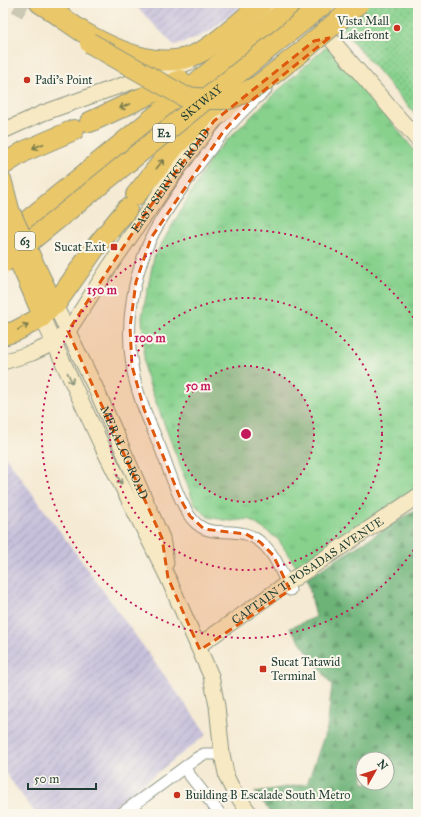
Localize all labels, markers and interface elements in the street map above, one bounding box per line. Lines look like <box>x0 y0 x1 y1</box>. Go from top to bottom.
place label: Vista Mall Lakefront <box>336 14 390 42</box>
marker: Vista Mall Lakefront <box>392 23 402 33</box>
place label: Padi's Point <box>35 73 93 87</box>
marker: Padi's Point <box>22 75 32 85</box>
street label: SKYWAY <box>178 82 225 124</box>
one-way arrow <box>119 103 131 110</box>
road number: E2 <box>153 124 175 142</box>
street label: EAST SERVICE ROAD <box>128 126 213 235</box>
one-way arrow <box>33 142 45 150</box>
one-way arrow <box>156 159 165 170</box>
road number: 63 <box>15 232 35 250</box>
place label: Sucat Exit <box>54 240 107 254</box>
marker: Sucat Exit <box>109 242 119 252</box>
text: 150 m <box>87 283 118 297</box>
one-way arrow <box>17 323 29 330</box>
text: 100 m <box>134 331 167 345</box>
one-way arrow <box>67 372 74 384</box>
text: 50 m <box>185 379 212 393</box>
street label: MERALCO ROAD <box>97 404 151 502</box>
centre of rings <box>239 427 253 441</box>
one-way arrow <box>116 473 123 485</box>
street label: CAPTAIN T. POSADAS AVENUE <box>229 514 386 627</box>
place label: Sucat Tatawid Terminal <box>271 655 340 683</box>
marker: Sucat Tatawid Terminal <box>258 664 268 674</box>
north arrow <box>355 751 395 791</box>
text: N <box>374 757 391 773</box>
scale bar <box>28 765 96 791</box>
text: 50 m <box>34 772 59 786</box>
place label: Building B Escalade South Metro <box>185 788 350 803</box>
marker: Building B Escalade South Metro <box>172 790 182 800</box>

